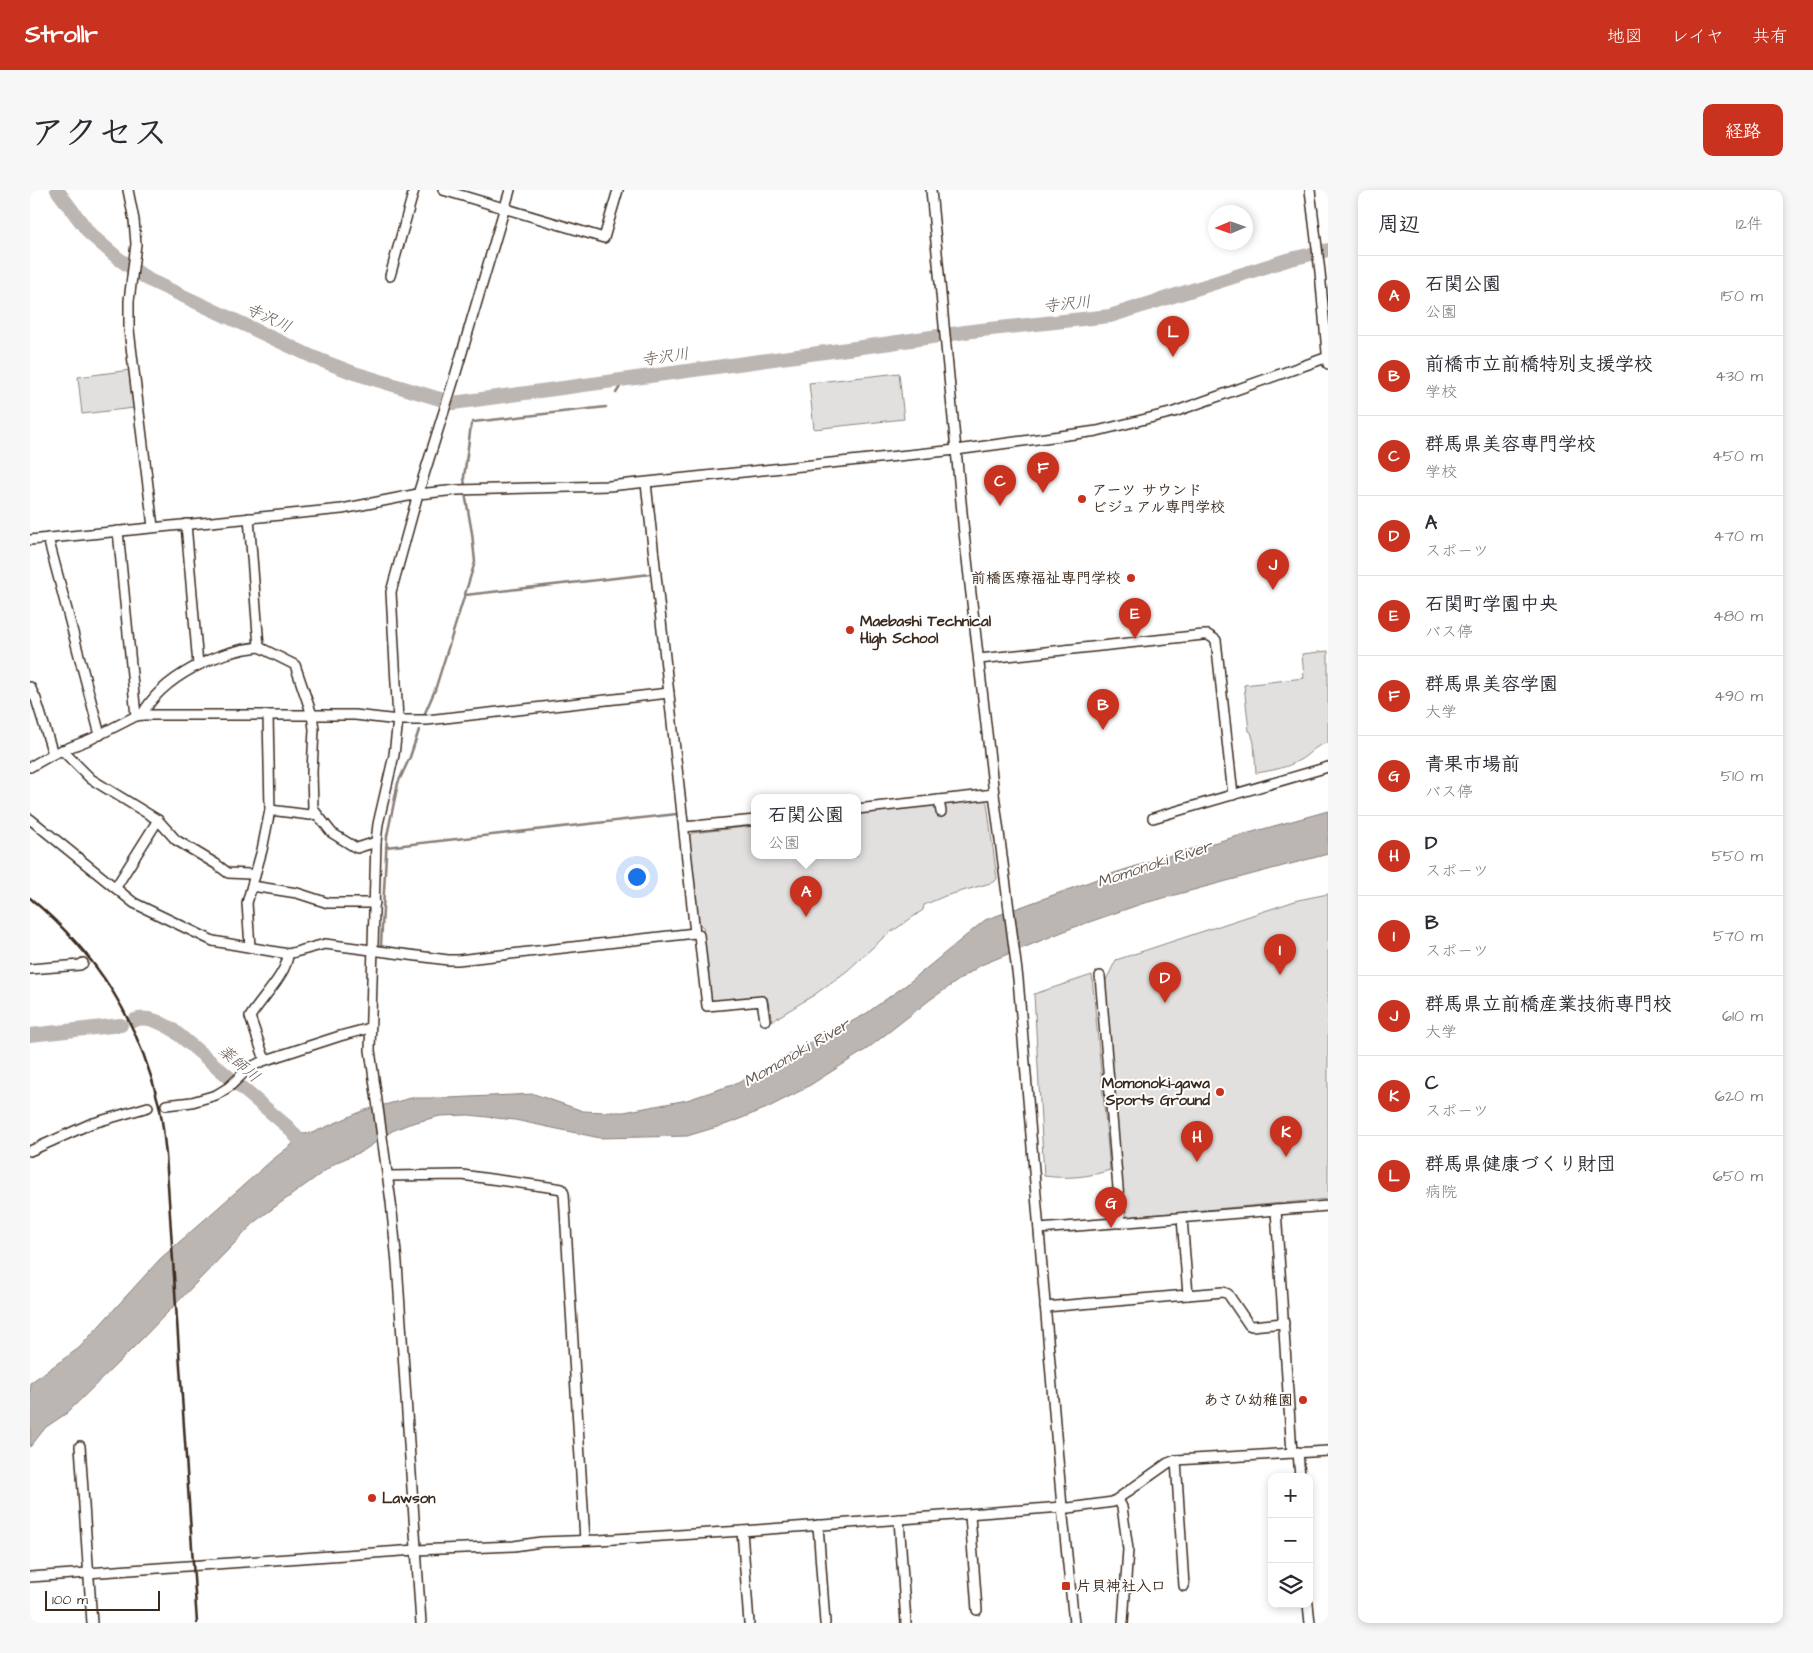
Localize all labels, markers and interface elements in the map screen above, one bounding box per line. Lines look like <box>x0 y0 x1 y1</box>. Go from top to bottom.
text: Strollr <box>25 18 98 52</box>
text: 地図 <box>1607 24 1643 49</box>
text: レイヤ <box>1671 24 1724 49</box>
text: 共有 <box>1752 24 1788 49</box>
button: 経路 <box>1703 104 1783 156</box>
text: アクセス <box>30 109 168 158</box>
north arrow <box>1208 205 1253 250</box>
text: 周辺 <box>1378 210 1420 239</box>
text: 12件 <box>1736 213 1763 235</box>
text: 石関公園 <box>1425 271 1501 298</box>
text: A <box>1389 285 1399 307</box>
text: 150 m <box>1721 285 1763 307</box>
water label: 寺沢川 <box>1042 291 1092 317</box>
water label: 寺沢川 <box>242 298 295 338</box>
text: 公園 <box>1425 301 1457 323</box>
pin: L <box>1157 316 1189 357</box>
water label: 寺沢川 <box>640 343 690 371</box>
text: 前橋市立前橋特別支援学校 <box>1425 351 1653 378</box>
text: B <box>1388 365 1400 387</box>
text: 430 m <box>1715 365 1763 387</box>
text: 学校 <box>1425 381 1457 403</box>
text: 群馬県美容専門学校 <box>1425 431 1596 458</box>
text: C <box>1388 445 1400 467</box>
text: 450 m <box>1712 445 1763 467</box>
pin: F <box>1027 452 1059 493</box>
text: 学校 <box>1425 461 1457 483</box>
pin: C <box>984 465 1016 506</box>
place label: アーツ サウンド ビジュアル専門学校 <box>1092 480 1225 518</box>
marker: アーツ サウンド ビジュアル専門学校 <box>1076 493 1088 505</box>
text: A <box>1425 510 1437 537</box>
text: D <box>1389 525 1399 547</box>
text: 470 m <box>1713 525 1763 547</box>
text: スポーツ <box>1425 540 1489 562</box>
pin: J <box>1257 549 1289 590</box>
place label: 前橋医療福祉専門学校 <box>971 568 1121 589</box>
marker: 前橋医療福祉専門学校 <box>1125 572 1137 584</box>
text: 石関町学園中央 <box>1425 591 1558 618</box>
pin: E <box>1119 598 1151 639</box>
text: E <box>1389 605 1399 627</box>
text: 480 m <box>1713 605 1763 627</box>
place label: Maebashi Technical High School <box>860 611 992 651</box>
text: バス停 <box>1425 621 1473 643</box>
marker: Maebashi Technical High School <box>844 624 856 636</box>
text: 群馬県美容学園 <box>1425 671 1558 698</box>
text: F <box>1388 685 1400 707</box>
text: 490 m <box>1714 685 1763 707</box>
pin: B <box>1087 689 1119 730</box>
text: 大学 <box>1425 701 1457 723</box>
text: 青果市場前 <box>1425 751 1520 778</box>
text: G <box>1388 765 1400 787</box>
text: 510 m <box>1721 765 1763 787</box>
text: バス停 <box>1425 781 1473 803</box>
popup <box>751 794 861 859</box>
text: 石関公園 <box>768 802 844 829</box>
text: D <box>1425 830 1437 857</box>
text: 公園 <box>768 832 800 854</box>
water label: Momonoki River <box>1094 834 1216 893</box>
text: H <box>1389 845 1399 867</box>
text: 550 m <box>1711 845 1763 867</box>
text: スポーツ <box>1425 860 1489 882</box>
your location <box>624 864 650 890</box>
pin: A <box>790 876 822 917</box>
text: B <box>1425 910 1439 937</box>
text: I <box>1393 925 1395 947</box>
text: 570 m <box>1713 925 1763 947</box>
pin: I <box>1264 934 1296 975</box>
text: スポーツ <box>1425 940 1489 962</box>
pin: D <box>1149 962 1181 1003</box>
text: 群馬県立前橋産業技術専門校 <box>1425 991 1672 1018</box>
text: J <box>1390 1005 1398 1027</box>
text: 610 m <box>1722 1005 1763 1027</box>
water label: Momonoki River <box>739 1013 855 1092</box>
text: 大学 <box>1425 1021 1457 1043</box>
water label: 薬師川 <box>214 1040 265 1088</box>
text: C <box>1425 1070 1438 1097</box>
place label: Momonoki-gawa Sports Ground <box>1102 1073 1210 1111</box>
text: K <box>1389 1085 1399 1107</box>
text: 620 m <box>1715 1085 1763 1107</box>
marker: Momonoki-gawa Sports Ground <box>1214 1086 1226 1098</box>
text: スポーツ <box>1425 1100 1489 1122</box>
pin: K <box>1270 1116 1302 1157</box>
pin: H <box>1181 1121 1213 1162</box>
text: 群馬県健康づくり財団 <box>1425 1151 1616 1178</box>
text: L <box>1388 1165 1400 1187</box>
text: 650 m <box>1713 1165 1763 1187</box>
text: 病院 <box>1425 1181 1457 1203</box>
pin: G <box>1095 1187 1127 1228</box>
place label: あさひ幼稚園 <box>1203 1390 1293 1411</box>
marker: あさひ幼稚園 <box>1297 1394 1309 1406</box>
map controls <box>1268 1473 1313 1608</box>
button: + <box>1268 1473 1313 1518</box>
place label: Lawson <box>382 1488 436 1509</box>
marker: Lawson <box>366 1492 378 1504</box>
button: − <box>1268 1518 1313 1563</box>
button: layers <box>1268 1563 1313 1608</box>
place label: 片貝神社入口 <box>1076 1576 1166 1597</box>
marker: 片貝神社入口 <box>1060 1580 1072 1592</box>
scale bar <box>45 1588 160 1611</box>
text: 100 m <box>52 1590 88 1610</box>

